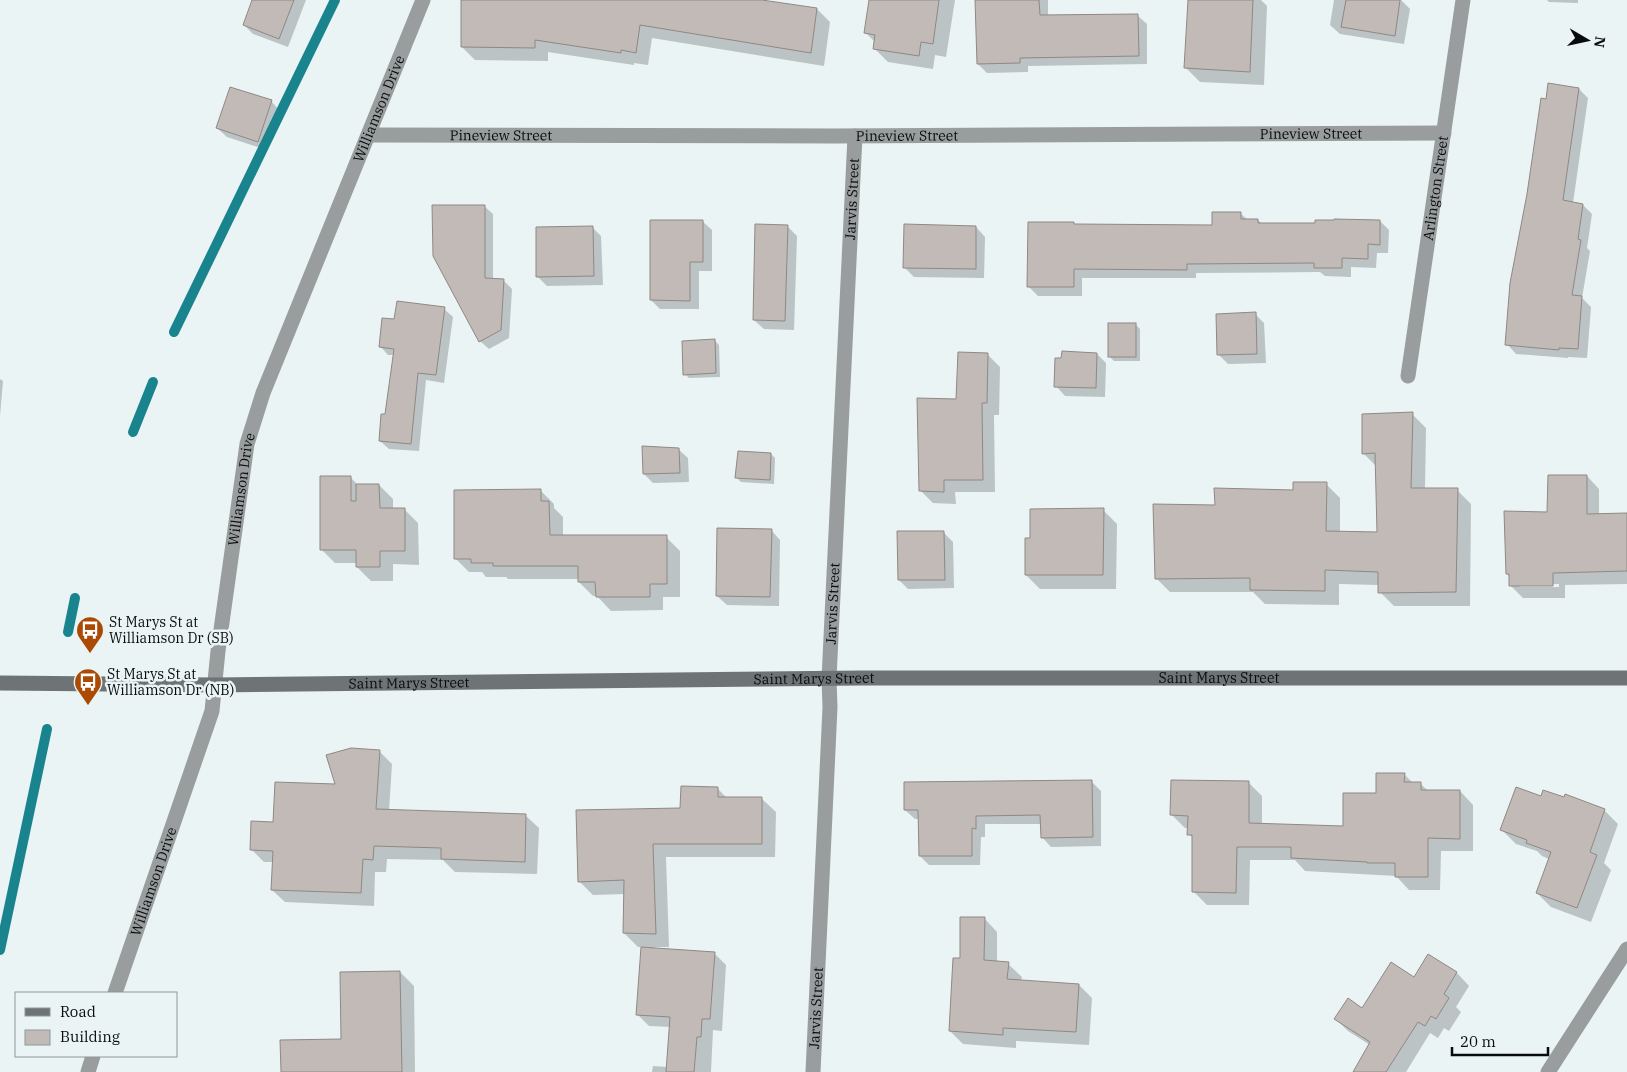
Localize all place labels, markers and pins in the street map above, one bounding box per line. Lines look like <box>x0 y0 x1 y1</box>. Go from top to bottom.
place label: St Marys St at Williamson Dr (SB) <box>109 613 234 647</box>
bus stop icon: St Marys St at Williamson Dr (SB) <box>75 615 105 654</box>
place label: St Marys St at Williamson Dr (NB) <box>107 665 234 699</box>
bus stop icon: St Marys St at Williamson Dr (NB) <box>73 667 103 706</box>

